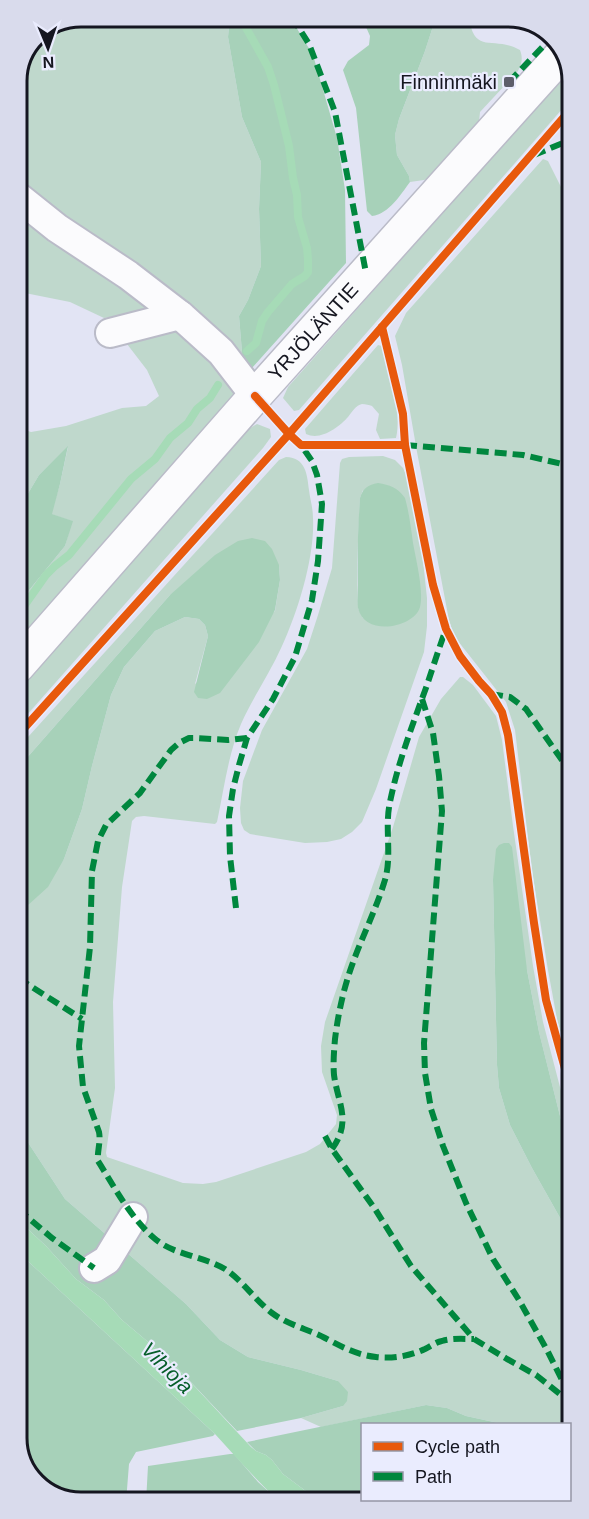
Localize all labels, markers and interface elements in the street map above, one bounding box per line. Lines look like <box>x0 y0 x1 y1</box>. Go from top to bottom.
north arrow <box>18 18 78 78</box>
text: N <box>42 54 55 71</box>
place label: Finninmäki <box>400 71 497 93</box>
marker: Finninmäki <box>502 75 516 89</box>
street label: YRJÖLÄNTIE <box>264 278 362 385</box>
water label: Vihioja <box>137 1337 198 1398</box>
legend <box>361 1423 571 1501</box>
text: Cycle path <box>415 1437 500 1457</box>
text: Path <box>415 1467 452 1487</box>

